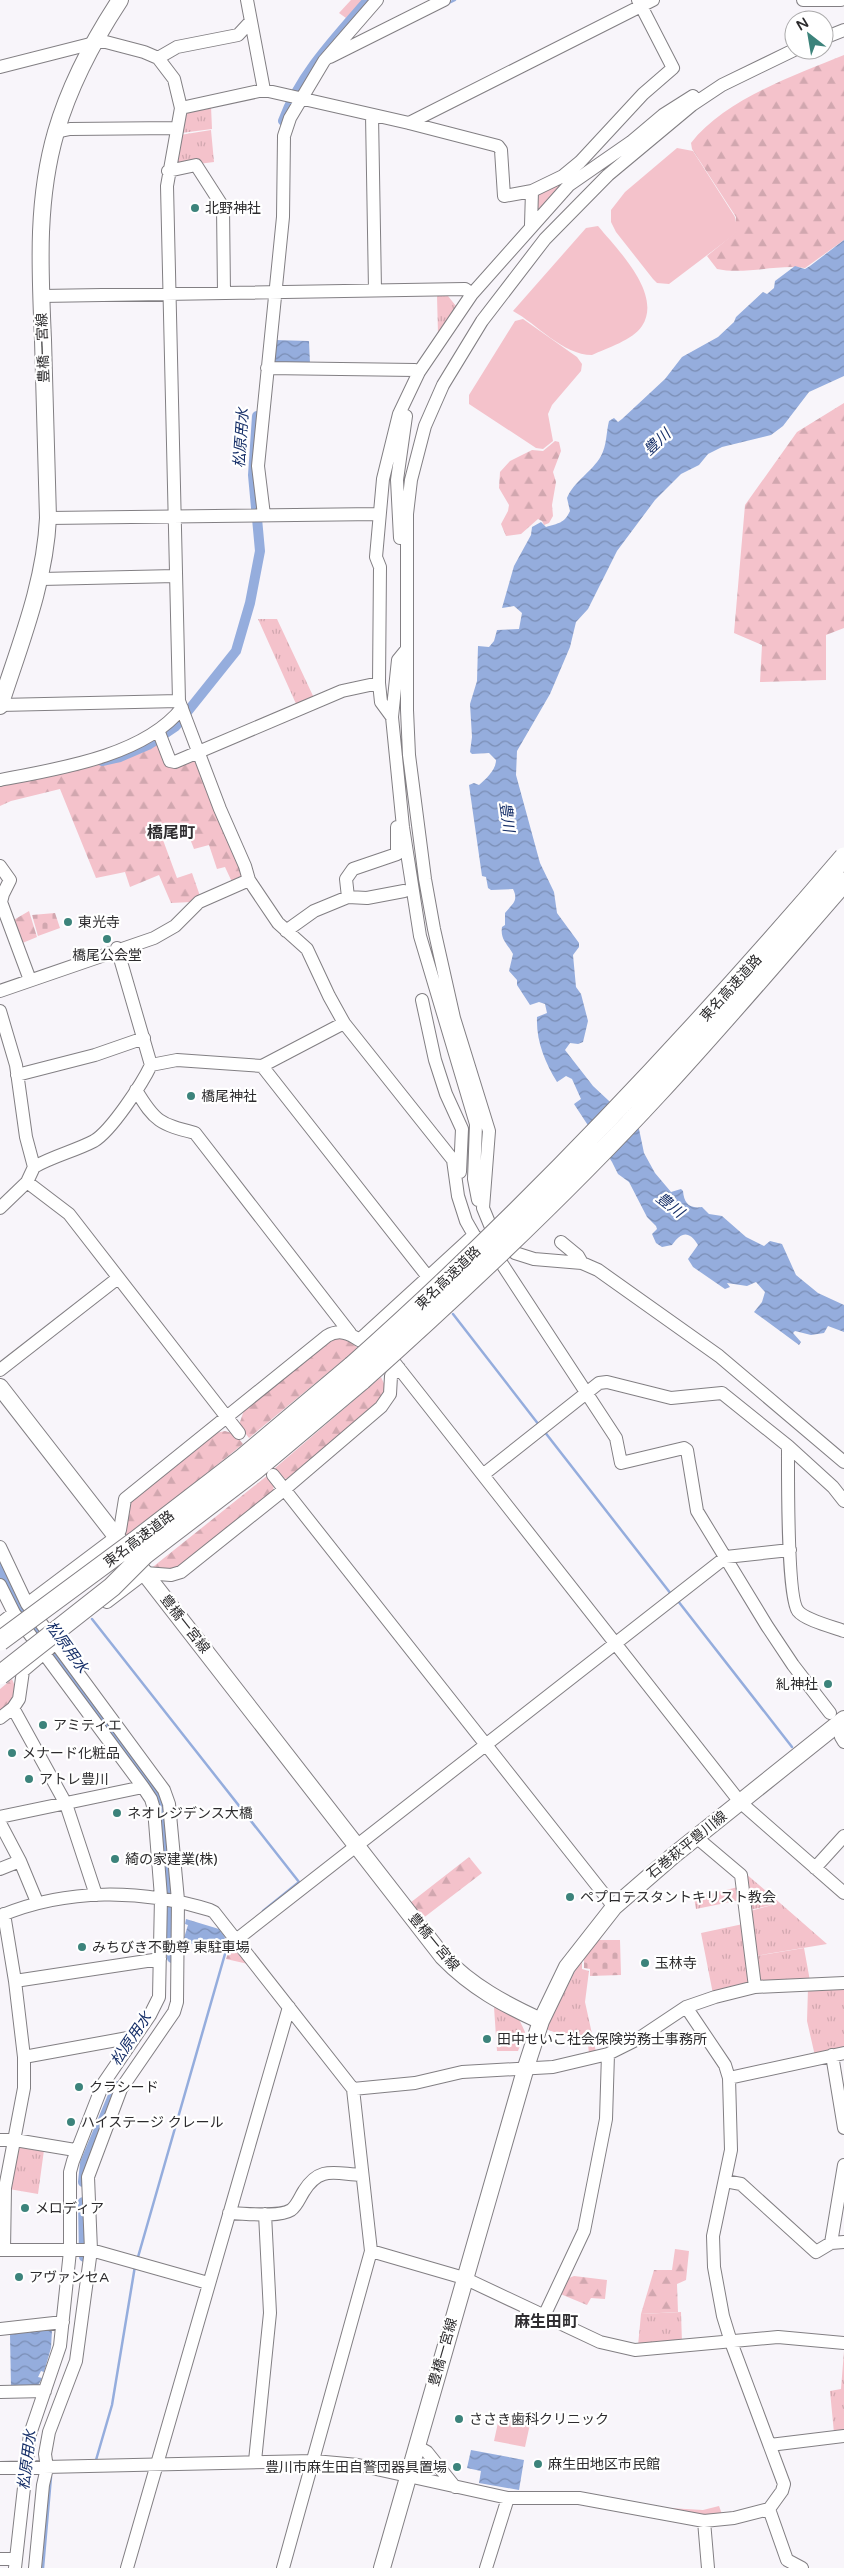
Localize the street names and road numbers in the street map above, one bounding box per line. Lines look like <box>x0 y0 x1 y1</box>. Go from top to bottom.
street label: 豊橋一宮線 <box>33 313 53 383</box>
street label: 東名高速道路 <box>697 951 765 1025</box>
street label: 東名高速道路 <box>412 1243 484 1313</box>
street label: 東名高速道路 <box>100 1507 178 1571</box>
street label: 豊橋一宮線 <box>157 1591 213 1657</box>
street label: 石巻萩平豊川線 <box>644 1808 730 1882</box>
street label: 豊橋一宮線 <box>405 1910 463 1974</box>
street label: 豊橋一宮線 <box>425 2316 461 2388</box>

